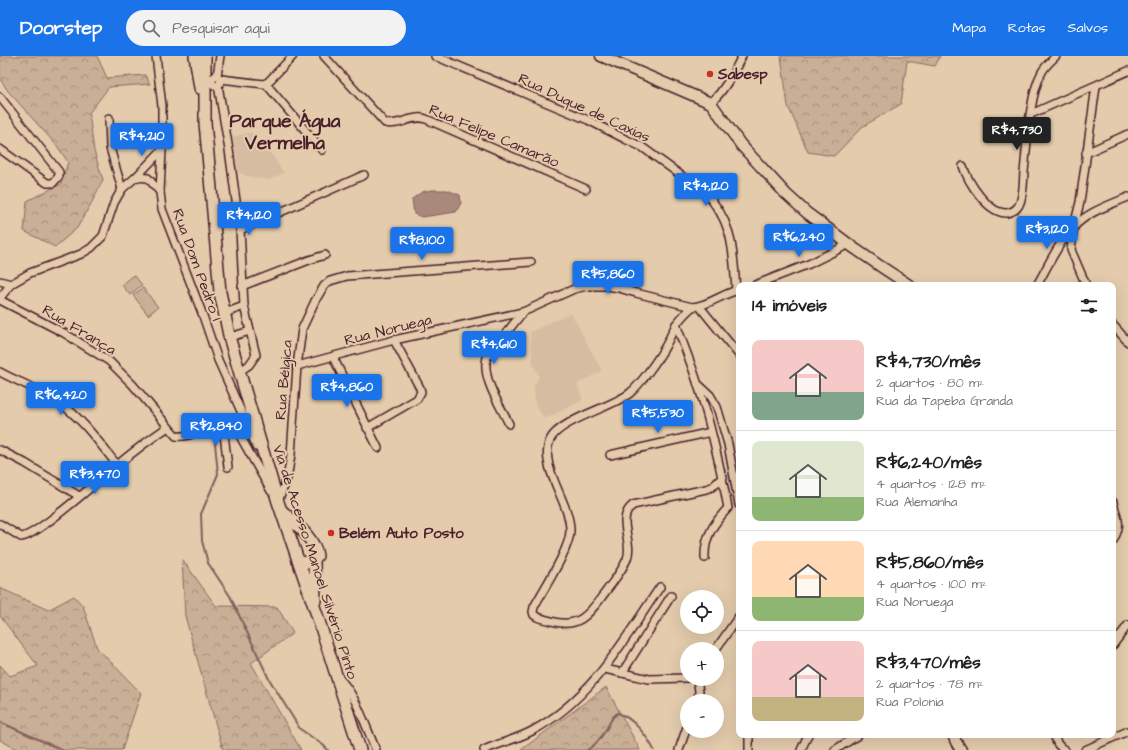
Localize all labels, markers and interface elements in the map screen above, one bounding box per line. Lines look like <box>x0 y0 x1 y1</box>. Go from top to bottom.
search box <box>126 10 406 46</box>
text: Doorstep <box>20 15 102 42</box>
icon: search <box>140 17 162 39</box>
text: Pesquisar aqui <box>172 18 270 39</box>
text: Mapa <box>952 18 986 38</box>
text: Rotas <box>1008 18 1046 38</box>
text: Salvos <box>1068 18 1108 38</box>
place label: Sabesp <box>717 64 768 85</box>
street label: Rua Duque de Caxias <box>515 68 654 148</box>
marker: Sabesp <box>705 69 715 79</box>
street label: Rua Felipe Camarão <box>426 99 563 173</box>
district label: Parque Água Vermelha <box>230 108 341 157</box>
pin: R$4,730 <box>980 117 1054 151</box>
text: R$4,730 <box>992 121 1042 139</box>
pin: R$4,210 <box>105 123 179 157</box>
text: R$4,210 <box>120 127 164 145</box>
pin: R$4,120 <box>669 173 743 207</box>
text: R$4,120 <box>684 177 728 195</box>
pin: R$4,120 <box>212 202 286 236</box>
street label: Rua Dom Pedro I <box>167 206 227 324</box>
text: R$4,120 <box>227 206 271 224</box>
pin: R$3,120 <box>1010 216 1084 250</box>
text: R$3,120 <box>1026 220 1068 238</box>
pin: R$6,240 <box>762 224 836 258</box>
pin: R$8,100 <box>385 227 459 261</box>
text: R$6,240 <box>773 228 825 246</box>
text: R$8,100 <box>399 231 445 249</box>
pin: R$5,860 <box>571 261 645 295</box>
text: R$5,860 <box>582 265 634 283</box>
text: 14 imóveis <box>752 294 827 318</box>
icon: filters <box>1078 295 1100 317</box>
street label: Rua França <box>38 300 120 361</box>
street label: Rua Noruega <box>342 309 434 352</box>
pin: R$4,610 <box>457 331 531 365</box>
text: R$4,610 <box>471 335 517 353</box>
street label: Rua Bélgica <box>270 339 299 421</box>
text: R$4,730/mês <box>876 350 981 374</box>
icon: home <box>784 356 832 404</box>
pin: R$4,860 <box>310 374 384 408</box>
text: 2 quartos · 80 m² <box>876 374 984 392</box>
text: R$4,860 <box>321 378 373 396</box>
pin: R$6,420 <box>24 382 98 416</box>
text: R$6,420 <box>35 386 87 404</box>
text: Rua da Tapeba Granda <box>876 392 1013 410</box>
pin: R$5,530 <box>621 400 695 434</box>
text: R$5,530 <box>632 404 684 422</box>
pin: R$2,840 <box>179 413 253 447</box>
text: R$2,840 <box>190 417 242 435</box>
street label: Via de Acesso Manoel Silvério Pinto <box>267 442 363 682</box>
text: R$6,240/mês <box>876 451 982 475</box>
icon: home <box>784 457 832 505</box>
pin: R$3,470 <box>58 461 132 495</box>
text: R$3,470 <box>70 465 120 483</box>
text: 4 quartos · 128 m² <box>876 475 986 493</box>
text: Rua Alemanha <box>876 493 957 511</box>
place label: Belém Auto Posto <box>339 523 464 544</box>
marker: Belém Auto Posto <box>326 528 336 538</box>
text: R$5,860/mês <box>876 551 984 575</box>
icon: home <box>784 557 832 605</box>
text: 4 quartos · 100 m² <box>876 575 987 593</box>
map controls <box>680 590 724 738</box>
button: locate <box>680 590 724 634</box>
text: Rua Noruega <box>876 593 953 611</box>
button: + <box>680 642 724 686</box>
text: R$3,470/mês <box>876 651 981 675</box>
icon: home <box>784 657 832 705</box>
text: 2 quartos · 78 m² <box>876 675 984 693</box>
text: Rua Polonia <box>876 693 944 711</box>
button: − <box>680 694 724 738</box>

